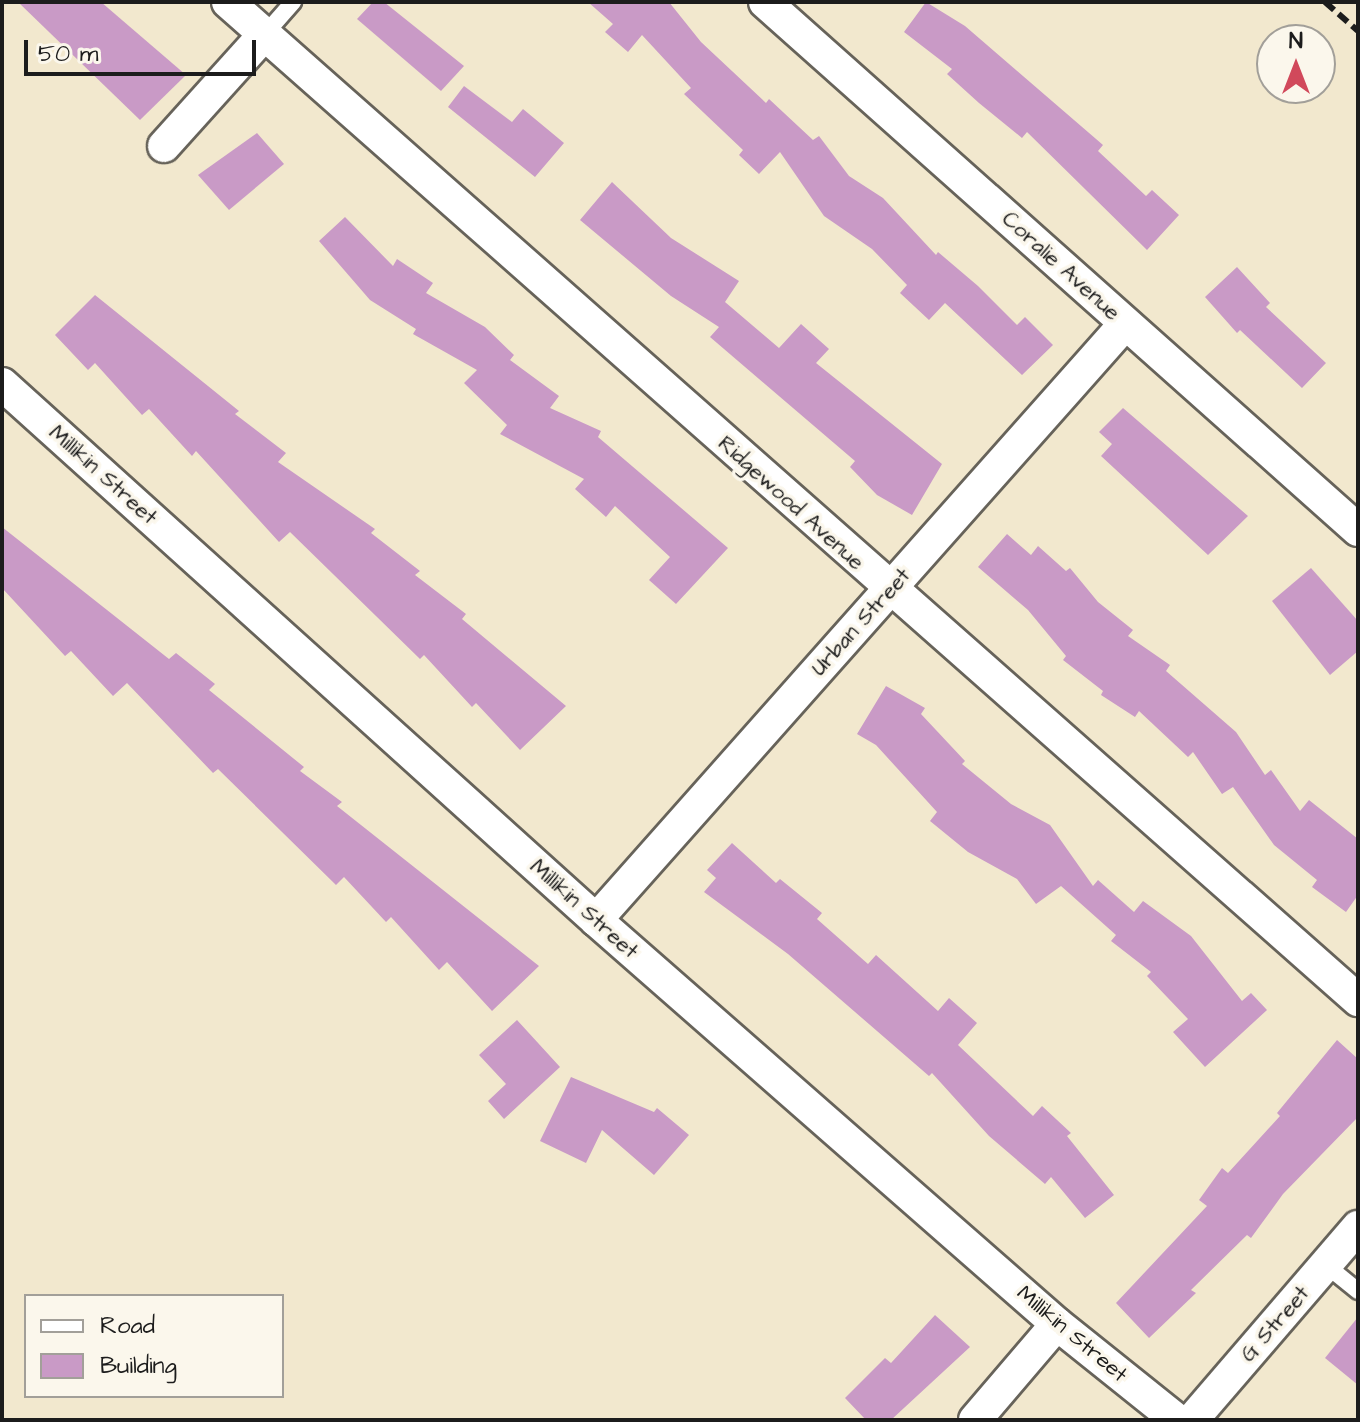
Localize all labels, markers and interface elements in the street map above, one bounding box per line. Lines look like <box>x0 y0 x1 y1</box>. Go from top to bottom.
scale bar <box>28 24 260 74</box>
north arrow <box>1256 24 1336 104</box>
text: N <box>1289 26 1303 57</box>
text: 50 m <box>38 37 98 71</box>
street label: Coralie Avenue <box>996 206 1126 326</box>
street label: Millikin Street <box>44 420 162 530</box>
street label: Ridgewood Avenue <box>712 430 870 576</box>
street label: Urban Street <box>806 563 916 681</box>
street label: Millikin Street <box>525 854 643 964</box>
street label: Millikin Street <box>1011 1280 1133 1388</box>
street label: G Street <box>1235 1281 1315 1367</box>
legend <box>24 1294 284 1398</box>
text: Road <box>100 1309 155 1343</box>
text: Building <box>100 1349 177 1383</box>

